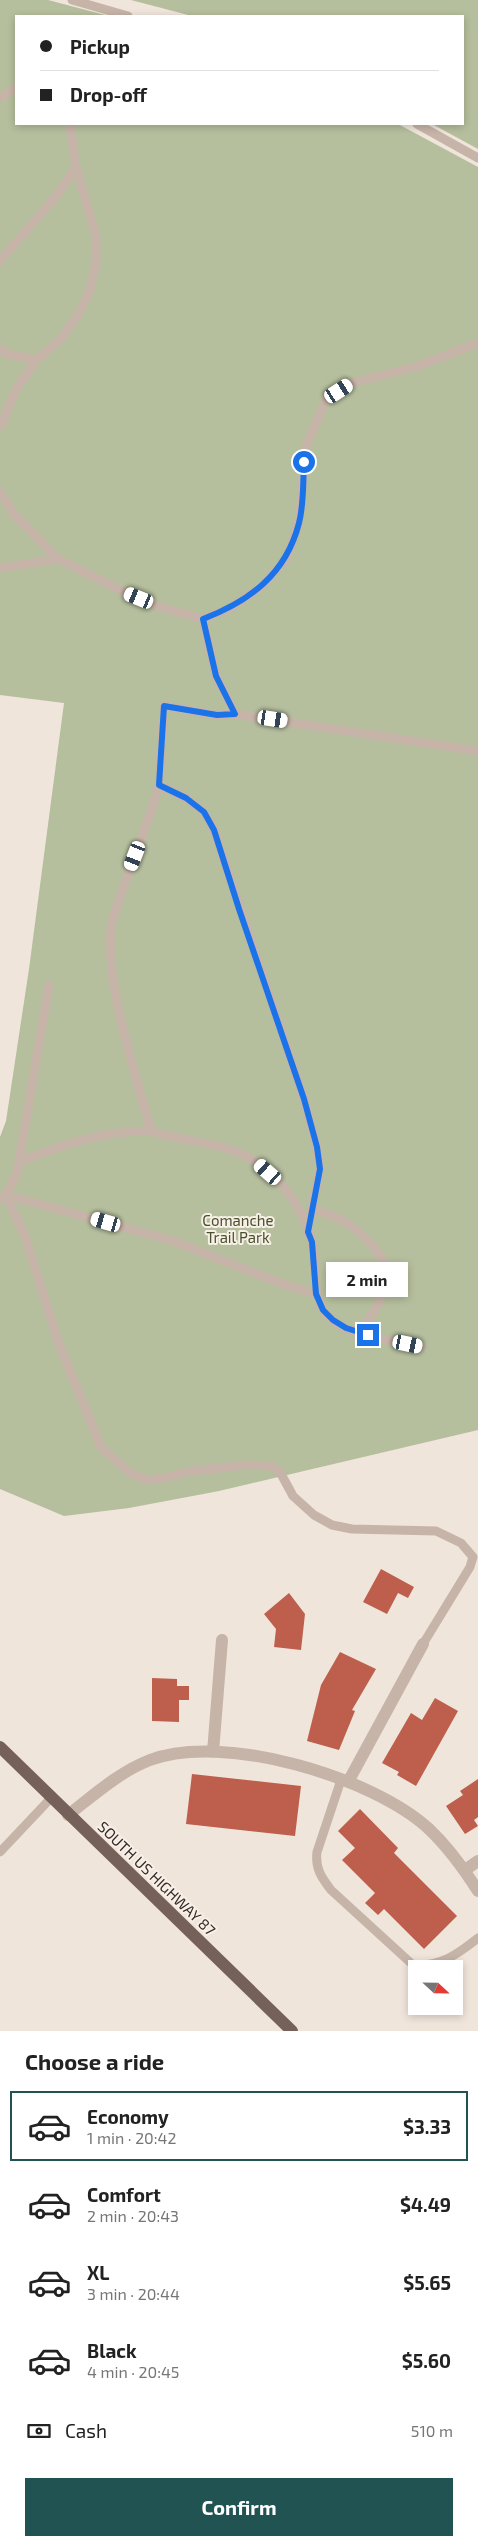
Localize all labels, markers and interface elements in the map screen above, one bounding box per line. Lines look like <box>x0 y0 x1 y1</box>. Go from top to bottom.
text: Pickup <box>70 35 130 58</box>
text: Drop-off <box>70 83 147 106</box>
car <box>322 377 355 405</box>
route start <box>293 451 315 473</box>
car <box>122 585 155 611</box>
car <box>257 709 288 729</box>
car <box>122 839 147 873</box>
car <box>251 1156 284 1188</box>
car <box>89 1211 122 1233</box>
park label: Comanche Trail Park <box>202 1211 274 1246</box>
callout: 2 min <box>327 1262 409 1298</box>
text: 2 min <box>347 1270 387 1289</box>
route end <box>357 1324 379 1346</box>
car <box>391 1334 424 1354</box>
street label: SOUTH US HIGHWAY 87 <box>95 1817 220 1939</box>
north arrow <box>408 1960 462 2015</box>
map controls <box>408 1960 463 2015</box>
text: Choose a ride <box>25 2048 164 2074</box>
icon: car <box>27 2104 72 2149</box>
text: Economy <box>87 2105 169 2128</box>
text: $3.33 <box>403 2115 451 2138</box>
text: 1 min · 20:42 <box>87 2128 176 2147</box>
icon: car <box>27 2182 72 2227</box>
text: Comfort <box>87 2183 161 2206</box>
text: $4.49 <box>400 2193 451 2216</box>
text: 2 min · 20:43 <box>87 2206 179 2225</box>
icon: car <box>27 2260 72 2305</box>
text: XL <box>87 2261 109 2284</box>
text: $5.65 <box>403 2271 451 2294</box>
text: 3 min · 20:44 <box>87 2284 180 2303</box>
icon: car <box>27 2338 72 2383</box>
text: Black <box>87 2339 137 2362</box>
text: $5.60 <box>402 2349 451 2372</box>
text: 4 min · 20:45 <box>87 2362 179 2381</box>
icon: cash <box>25 2417 53 2445</box>
text: Cash <box>65 2419 107 2442</box>
text: 510 m <box>411 2421 453 2440</box>
button: Confirm <box>25 2478 453 2536</box>

